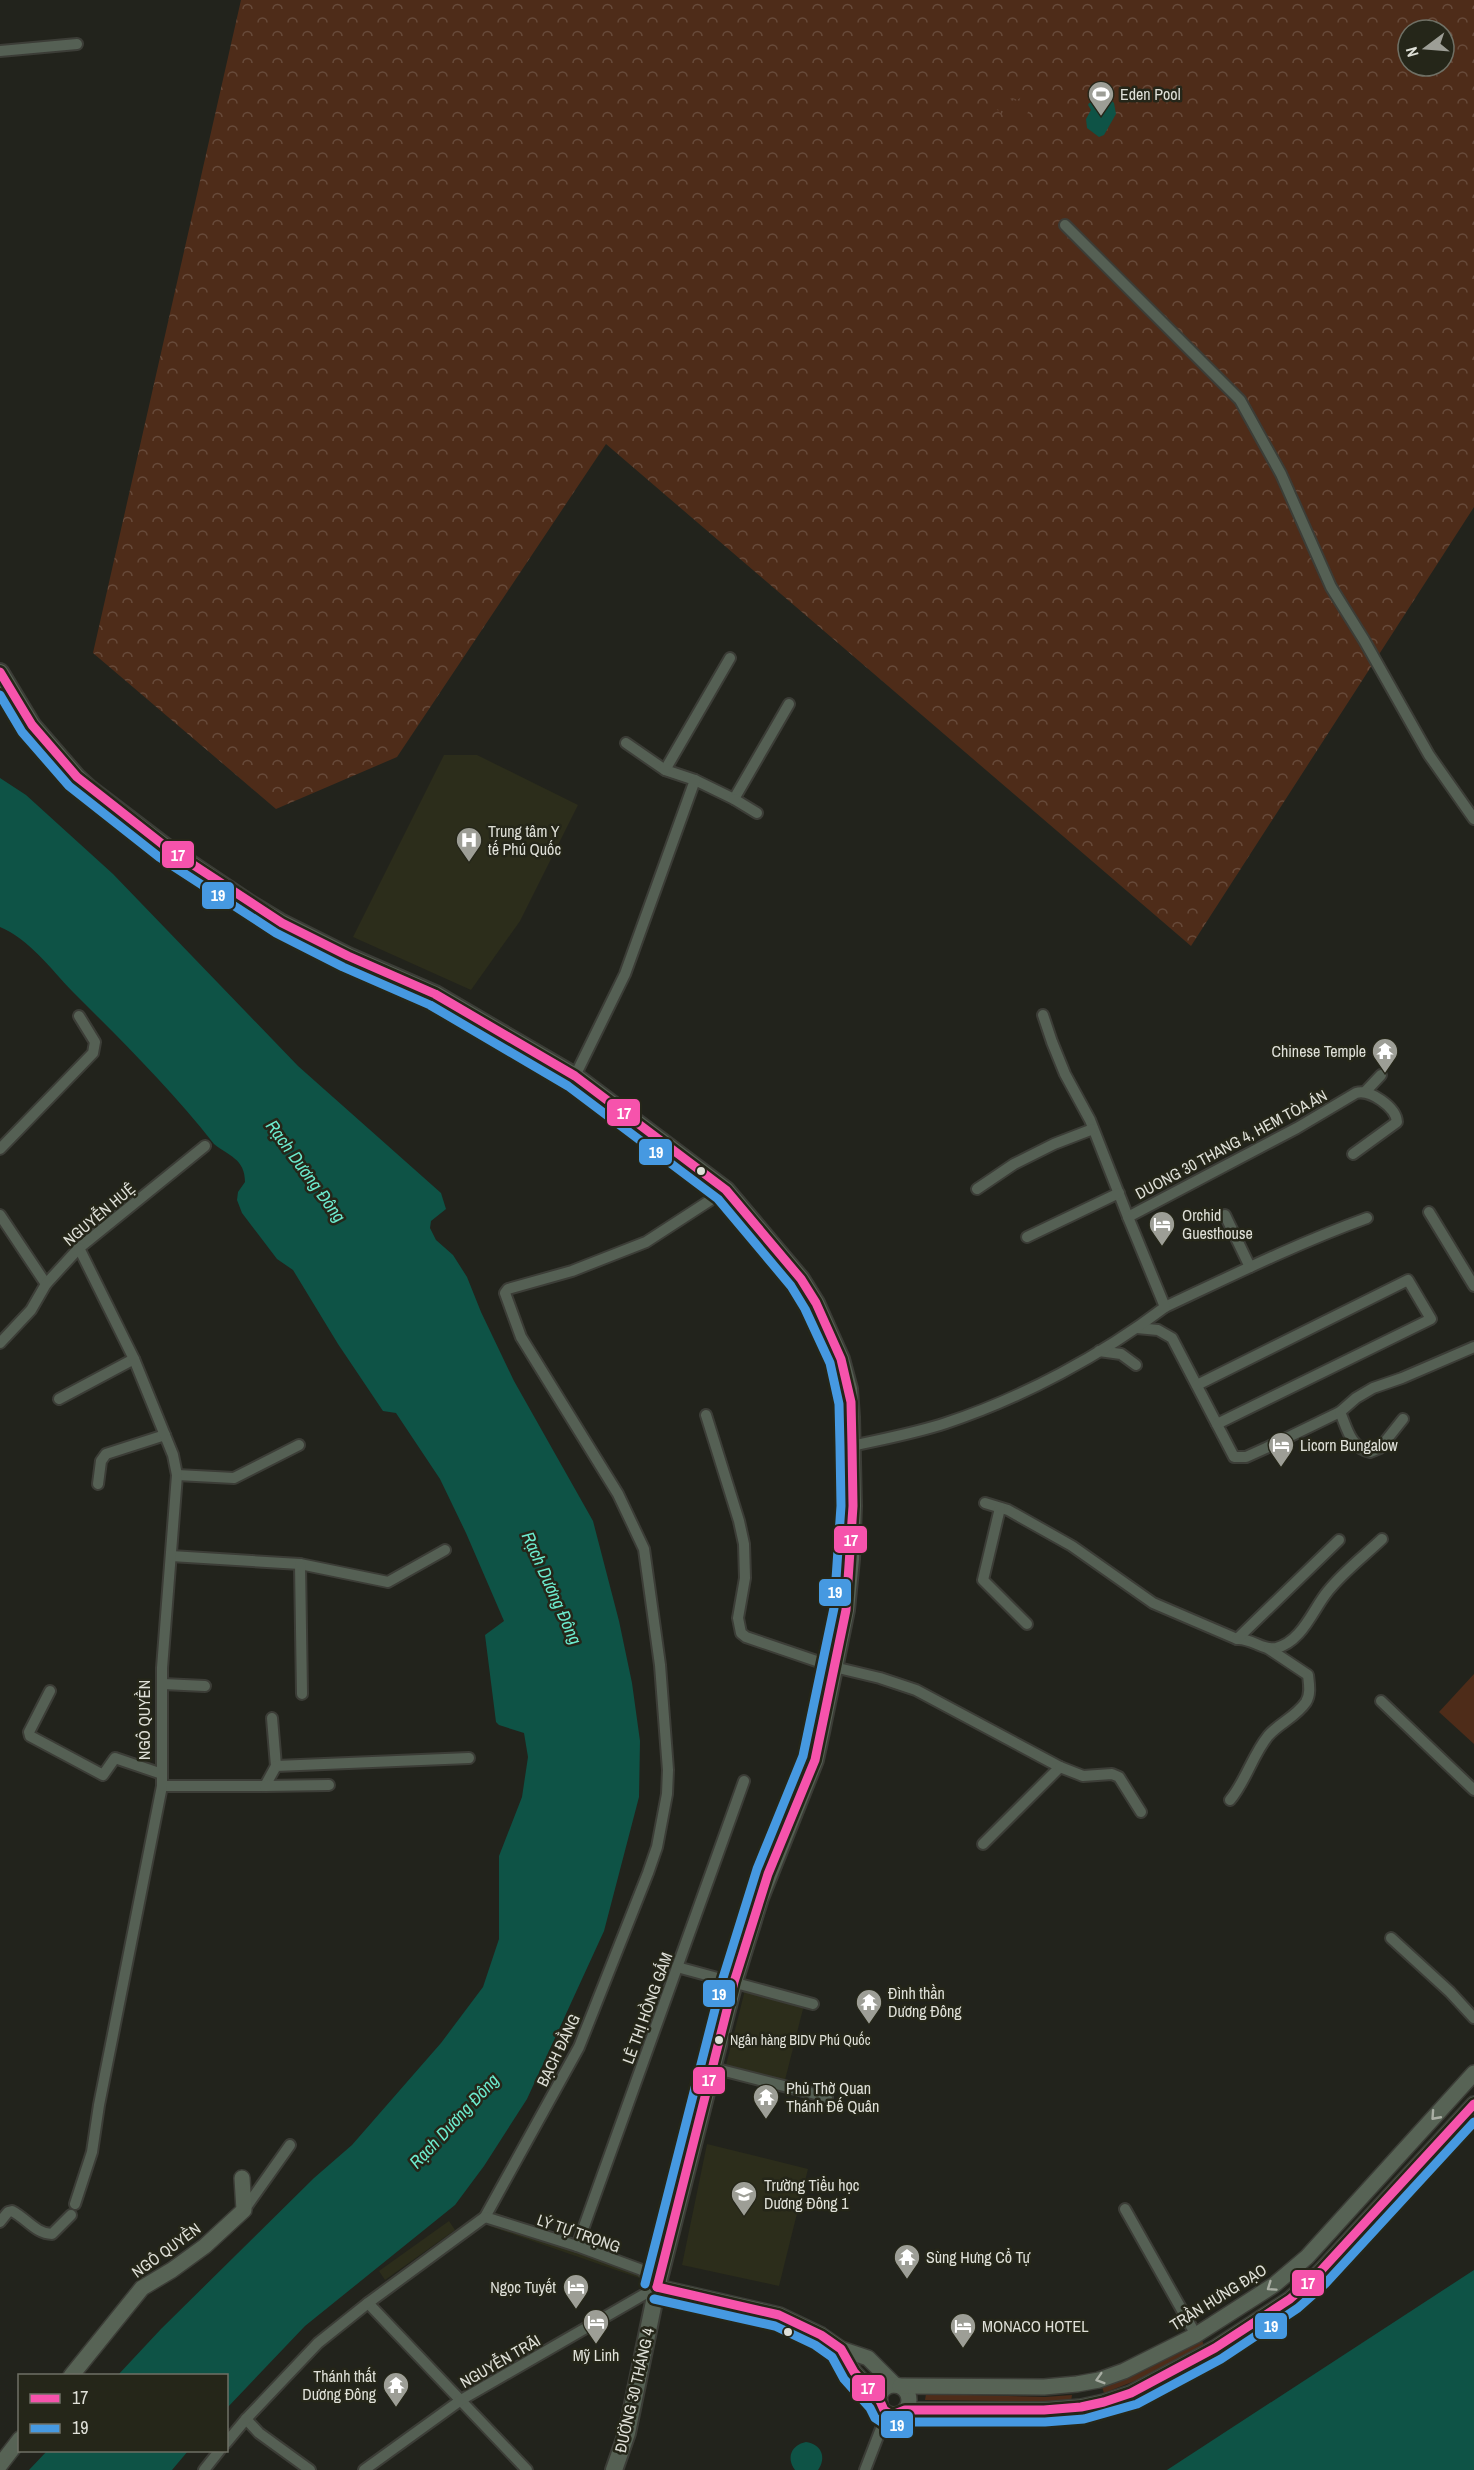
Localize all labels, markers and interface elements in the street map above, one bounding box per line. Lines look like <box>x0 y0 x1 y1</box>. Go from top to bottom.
north arrow <box>1396 18 1456 78</box>
text: N <box>1400 45 1423 60</box>
sports icon: Eden Pool <box>1086 79 1116 117</box>
place label: Eden Pool <box>1120 83 1181 105</box>
place label: Trung tâm Y tế Phú Quốc <box>488 820 561 860</box>
hospital icon: Trung tâm Y tế Phú Quốc <box>454 825 484 863</box>
line badge: 17 <box>161 840 195 869</box>
text: 17 <box>171 844 185 866</box>
line badge: 19 <box>201 881 235 910</box>
text: 19 <box>211 884 225 906</box>
temple icon: Chinese Temple <box>1370 1036 1400 1074</box>
place label: Chinese Temple <box>1271 1040 1366 1062</box>
street label: DUONG 30 THANG 4, HEM TÒA ÁN <box>1131 1084 1331 1204</box>
line badge: 17 <box>606 1098 641 1127</box>
text: 17 <box>617 1102 631 1124</box>
water label: Rạch Dương Đông <box>260 1115 352 1227</box>
line badge: 19 <box>638 1138 673 1166</box>
text: 19 <box>649 1141 663 1163</box>
unlabelled marker <box>695 1165 707 1177</box>
street label: NGUYỄN HUỆ <box>58 1177 140 1251</box>
place label: Orchid Guesthouse <box>1182 1204 1253 1244</box>
hotel icon: Orchid Guesthouse <box>1147 1209 1177 1247</box>
hotel icon: Licorn Bungalow <box>1266 1430 1296 1468</box>
place label: Licorn Bungalow <box>1300 1434 1398 1456</box>
line badge: 17 <box>833 1525 868 1554</box>
water label: Rạch Dương Đông <box>516 1527 588 1649</box>
text: 17 <box>844 1529 858 1551</box>
line badge: 19 <box>818 1578 852 1607</box>
text: 19 <box>828 1581 842 1603</box>
street label: NGÔ QUYỀN <box>133 1680 155 1760</box>
street label: LÊ THỊ HỒNG GẤM <box>617 1949 677 2067</box>
line badge: 19 <box>702 1979 736 2008</box>
place label: Đình thần Dương Đông <box>888 1982 962 2022</box>
text: 19 <box>712 1983 726 2005</box>
temple icon: Đình thần Dương Đông <box>854 1987 884 2025</box>
street label: BẠCH ĐẰNG <box>531 2010 585 2090</box>
place label: Ngân hàng BIDV Phú Quốc <box>730 2031 871 2049</box>
marker: Ngân hàng BIDV Phú Quốc <box>713 2034 725 2046</box>
line badge: 17 <box>692 2066 726 2095</box>
water label: Rạch Dương Đông <box>403 2068 505 2174</box>
text: 17 <box>702 2069 716 2091</box>
place label: Phủ Thờ Quan Thánh Đế Quân <box>786 2077 879 2117</box>
temple icon: Phủ Thờ Quan Thánh Đế Quân <box>751 2082 781 2120</box>
one-way arrow <box>1431 2110 1442 2120</box>
place label: Trường Tiểu học Dương Đông 1 <box>764 2174 860 2214</box>
school or university icon: Trường Tiểu học Dương Đông 1 <box>729 2179 759 2217</box>
street label: LÝ TỰ TRỌNG <box>534 2209 624 2257</box>
street label: NGÔ QUYỀN <box>127 2218 205 2282</box>
temple icon: Sùng Hưng Cổ Tự <box>892 2242 922 2280</box>
place label: Sùng Hưng Cổ Tự <box>926 2246 1030 2268</box>
street label: TRẦN HƯNG ĐẠO <box>1165 2259 1271 2335</box>
line badge: 17 <box>1291 2269 1325 2297</box>
hotel icon: Ngọc Tuyết <box>561 2272 591 2310</box>
text: 17 <box>1301 2272 1315 2294</box>
place label: Ngọc Tuyết <box>490 2276 556 2298</box>
one-way arrow <box>1266 2280 1277 2291</box>
hotel icon: Mỹ Linh <box>581 2307 611 2345</box>
hotel icon: MONACO HOTEL <box>948 2311 978 2349</box>
line badge: 19 <box>1254 2312 1288 2340</box>
place label: MONACO HOTEL <box>982 2315 1089 2337</box>
text: 19 <box>1264 2315 1278 2337</box>
street label: ĐƯỜNG 30 THÁNG 4 <box>609 2325 659 2455</box>
unlabelled marker <box>782 2326 794 2338</box>
street label: NGUYỄN TRÃI <box>456 2329 544 2393</box>
place label: Mỹ Linh <box>573 2344 619 2366</box>
place label: Thánh thất Dương Đông <box>302 2365 377 2405</box>
temple icon: Thánh thất Dương Đông <box>381 2370 411 2408</box>
one-way arrow <box>1095 2372 1106 2384</box>
legend <box>18 2374 228 2452</box>
line badge: 17 <box>851 2374 886 2402</box>
text: 17 <box>861 2377 875 2399</box>
text: 17 <box>72 2385 88 2410</box>
line badge: 19 <box>880 2410 914 2439</box>
text: 19 <box>890 2414 904 2436</box>
text: 19 <box>72 2415 88 2440</box>

